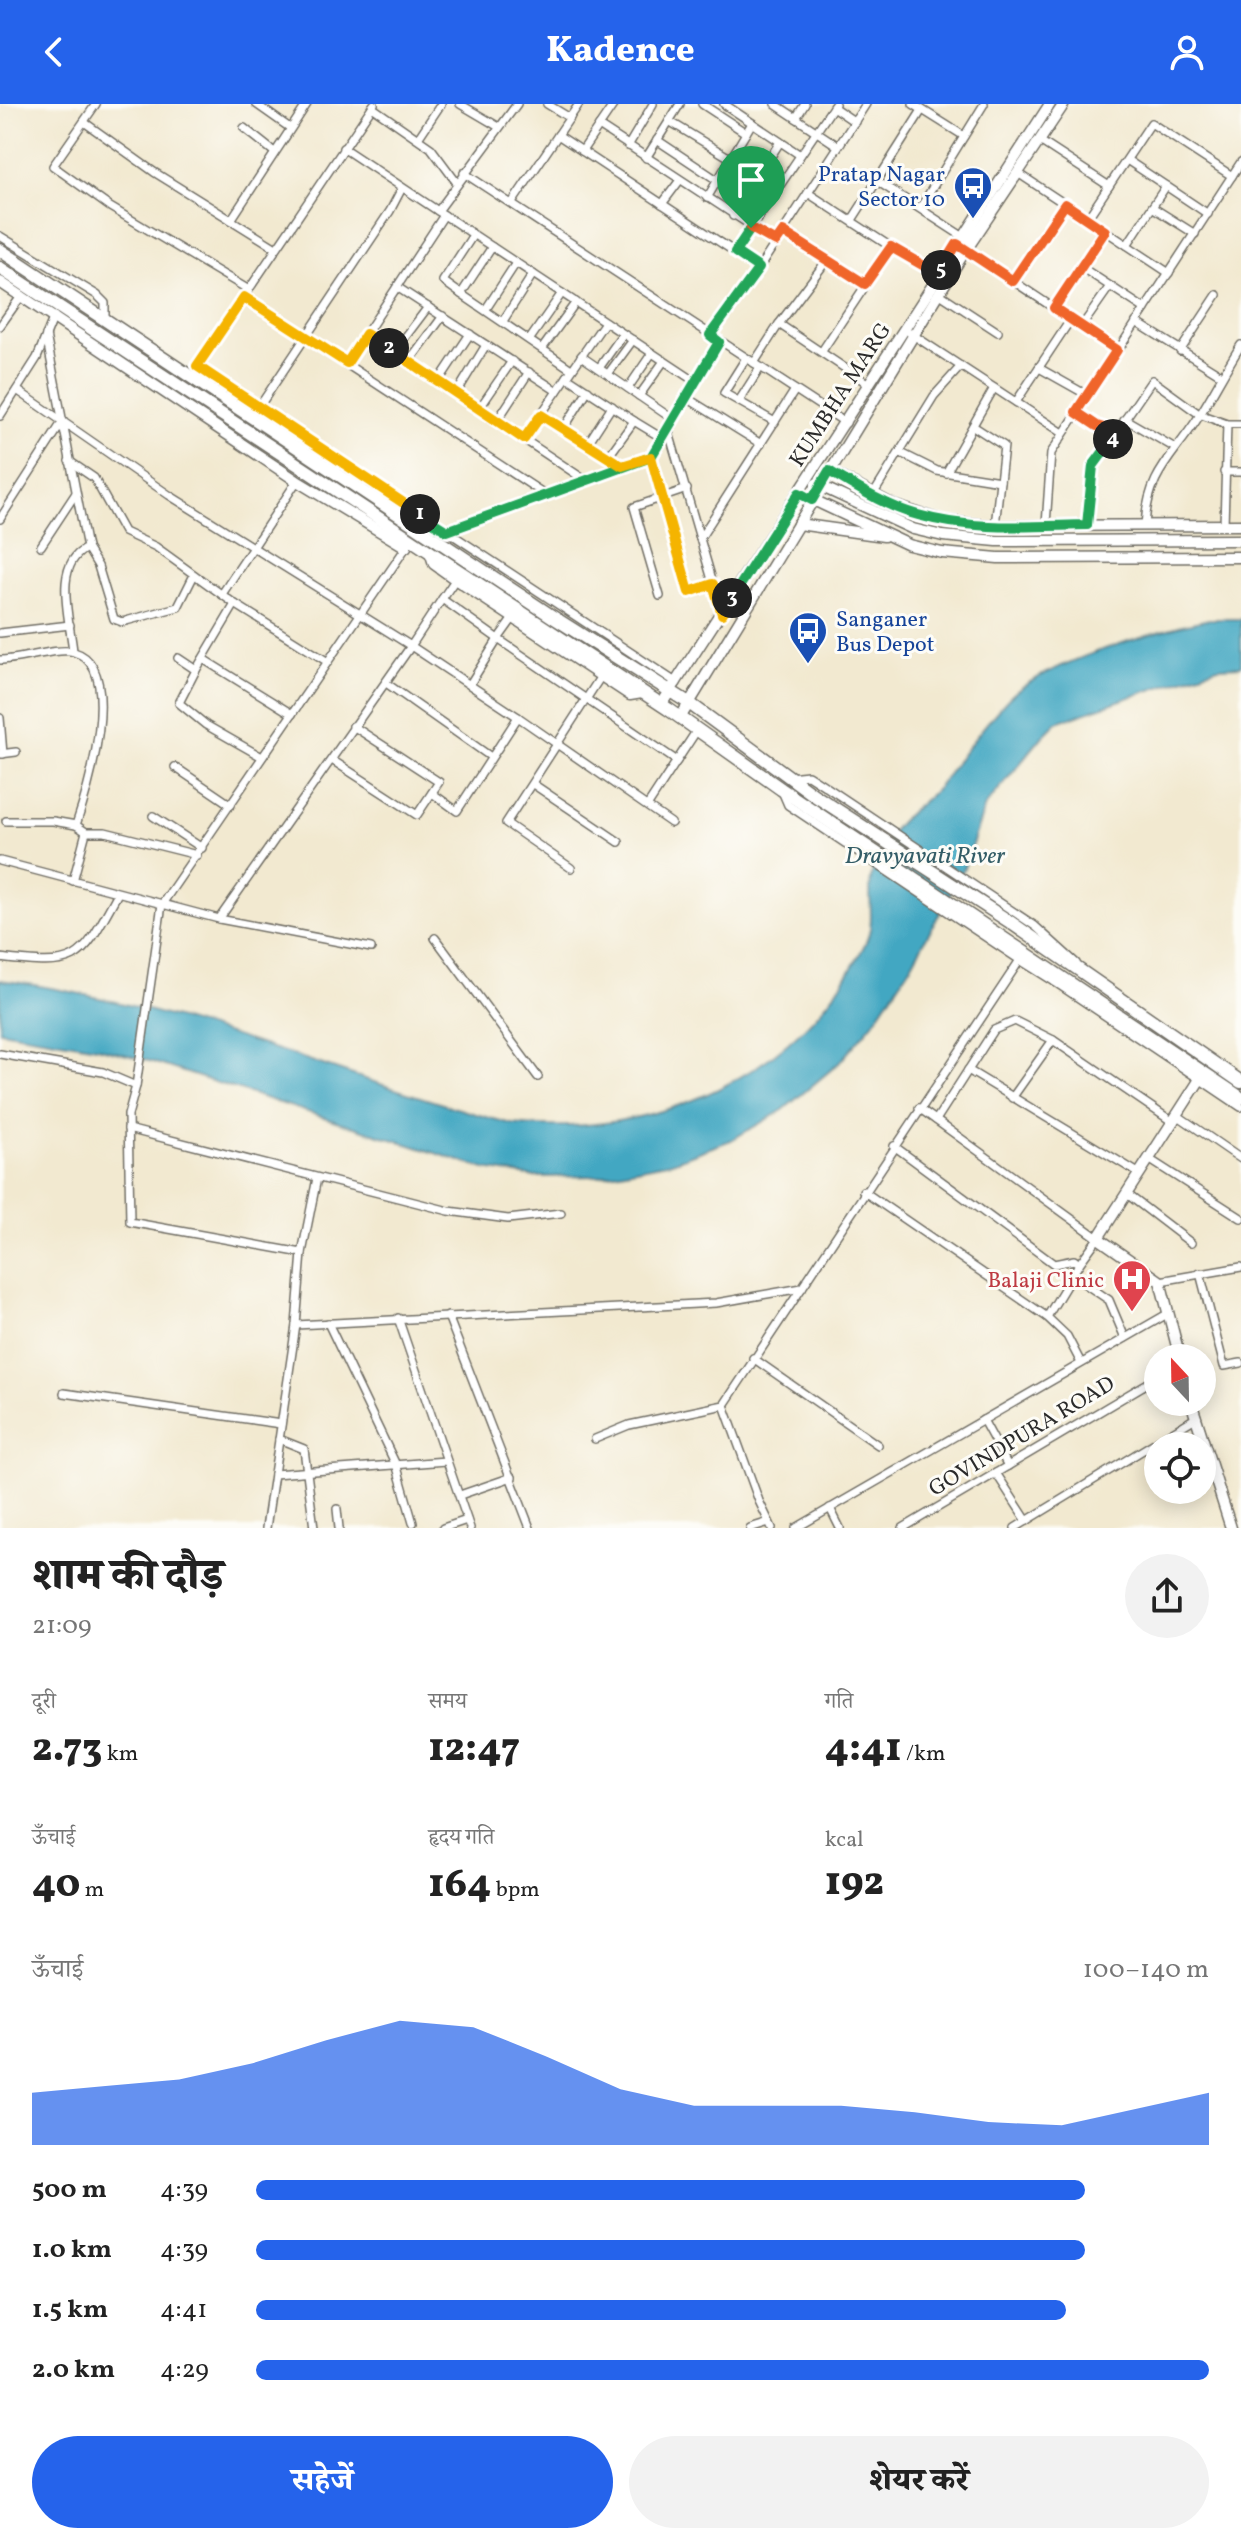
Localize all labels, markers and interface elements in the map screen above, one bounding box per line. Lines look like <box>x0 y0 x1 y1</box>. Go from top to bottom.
text: Kadence <box>546 27 695 77</box>
icon: back <box>32 30 76 74</box>
icon: person <box>1165 30 1209 74</box>
pin <box>717 146 785 228</box>
icon: arrive <box>729 158 773 202</box>
place label: Pratap Nagar Sector 10 <box>818 160 945 216</box>
bus stop icon: Pratap Nagar Sector 10 <box>952 165 994 220</box>
pin: 5 <box>921 250 961 290</box>
text: 5 <box>936 254 946 285</box>
street label: KUMBHA MARG <box>783 317 900 474</box>
pin: 2 <box>369 328 409 368</box>
text: 2 <box>383 332 395 363</box>
pin: 4 <box>1093 419 1133 459</box>
text: 4 <box>1106 423 1120 454</box>
pin: 1 <box>400 494 440 534</box>
text: 1 <box>416 498 424 529</box>
pin: 3 <box>712 578 752 618</box>
text: 3 <box>726 582 738 613</box>
place label: Sanganer Bus Depot <box>836 605 935 661</box>
bus stop icon: Sanganer Bus Depot <box>787 610 829 665</box>
water label: Dravyavati River <box>845 840 1006 874</box>
hospital icon: Balaji Clinic <box>1111 1258 1153 1313</box>
place label: Balaji Clinic <box>987 1266 1104 1297</box>
north arrow <box>1144 1344 1216 1416</box>
map controls <box>1144 1344 1216 1504</box>
street label: GOVINDPURA ROAD <box>924 1369 1121 1505</box>
button: locate <box>1144 1432 1216 1504</box>
text: शाम की दौड़ <box>32 1547 223 1608</box>
button: share <box>1125 1554 1209 1638</box>
text: 21:09 <box>32 1608 92 1644</box>
text: दूरी <box>32 1687 56 1718</box>
text: समय <box>428 1687 467 1718</box>
text: गति <box>825 1687 853 1718</box>
text: 2.73 <box>32 1722 102 1778</box>
text: 12:47 <box>428 1722 520 1778</box>
text: 4:41 <box>825 1722 902 1778</box>
text: km <box>102 1739 138 1770</box>
text: /km <box>902 1739 945 1770</box>
text: ऊँचाई <box>32 1823 75 1854</box>
text: हृदय गति <box>428 1823 494 1854</box>
text: kcal <box>825 1825 864 1856</box>
text: 192 <box>825 1856 884 1912</box>
text: 40 <box>32 1858 80 1914</box>
text: 164 <box>428 1858 491 1914</box>
text: m <box>80 1875 104 1906</box>
text: bpm <box>491 1875 540 1906</box>
text: ऊँचाई <box>32 1952 83 1988</box>
text: 100–140 m <box>1083 1952 1209 1988</box>
text: 500 m <box>32 2172 107 2208</box>
text: 4:39 <box>160 2172 208 2208</box>
text: 1.0 km <box>32 2232 112 2268</box>
text: 4:39 <box>160 2232 208 2268</box>
text: 1.5 km <box>32 2292 108 2328</box>
text: 4:41 <box>160 2292 207 2328</box>
text: 2.0 km <box>32 2352 115 2388</box>
text: 4:29 <box>160 2352 209 2388</box>
button: सहेजें <box>32 2436 613 2528</box>
button: शेयर करें <box>629 2436 1209 2528</box>

